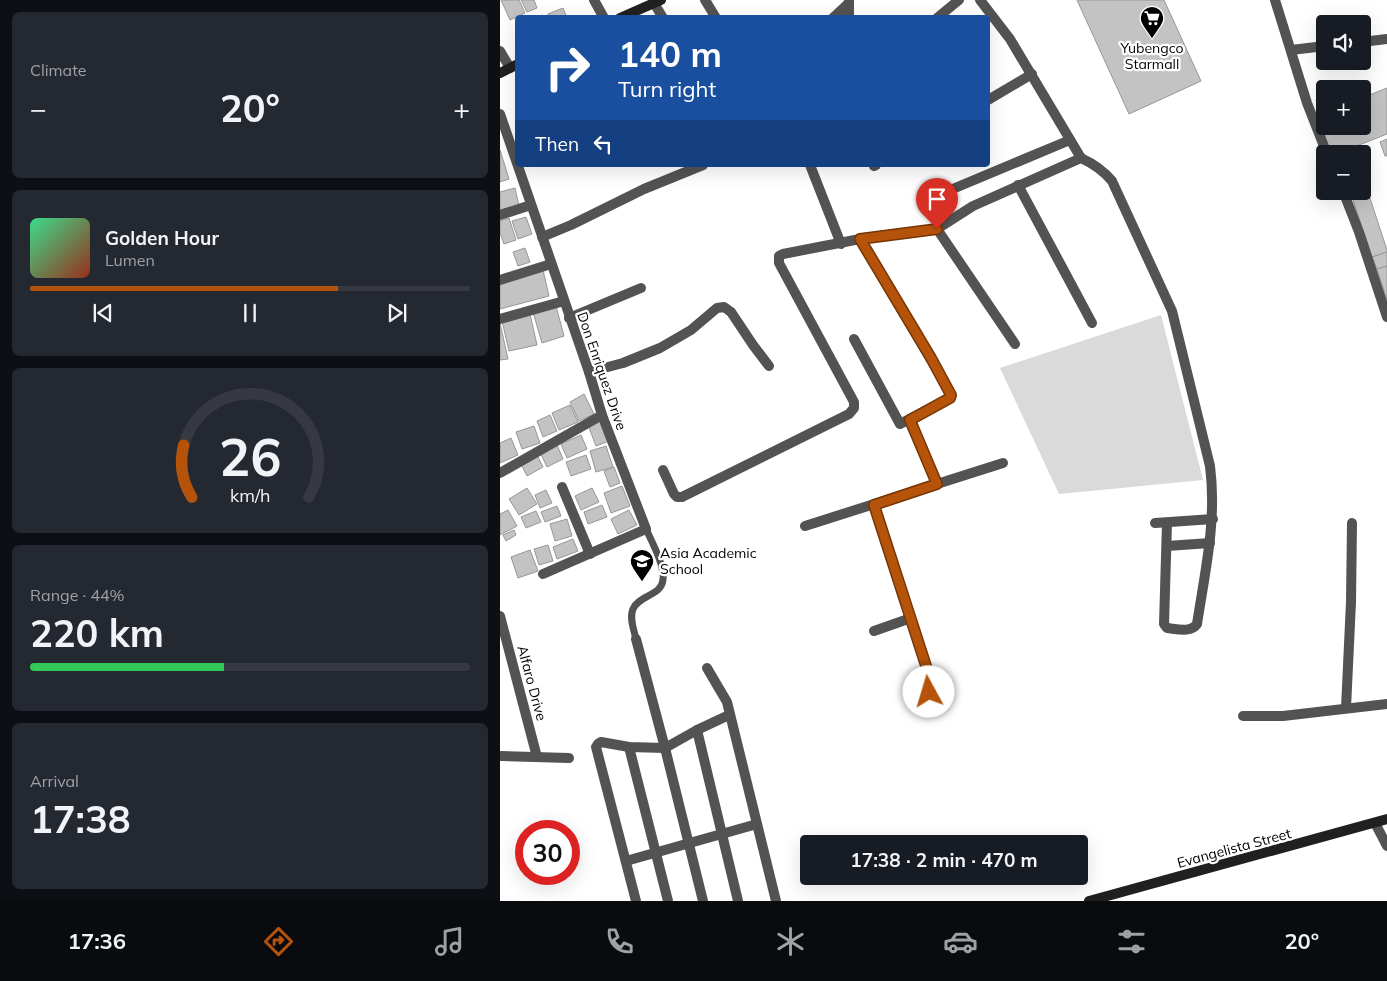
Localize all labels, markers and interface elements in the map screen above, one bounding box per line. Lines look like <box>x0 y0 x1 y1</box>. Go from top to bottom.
supermarket icon: Yubengco Starmall <box>1139 5 1165 39</box>
map controls <box>1316 15 1371 200</box>
button: sound <box>1316 15 1371 70</box>
text: 140 m <box>618 32 722 76</box>
icon: right <box>535 35 600 100</box>
place label: Yubengco Starmall <box>1119 39 1184 73</box>
text: Climate <box>30 60 86 80</box>
text: Turn right <box>618 75 716 103</box>
button: + <box>1316 80 1371 135</box>
text: 20° <box>220 84 280 132</box>
text: − <box>30 91 47 126</box>
text: + <box>453 91 470 126</box>
icon: left <box>589 130 617 158</box>
text: Then <box>535 132 579 156</box>
button: − <box>1316 145 1371 200</box>
pin <box>916 178 958 229</box>
icon: arrive <box>923 185 951 213</box>
text: Golden Hour <box>105 226 219 250</box>
text: Lumen <box>105 250 155 270</box>
icon: previous <box>89 299 117 327</box>
icon: pause <box>236 299 264 327</box>
icon: next <box>383 299 411 327</box>
street label: Don Enriquez Drive <box>573 309 631 433</box>
text: 26 <box>219 424 281 489</box>
text: km/h <box>230 484 270 506</box>
place label: Asia Academic School <box>660 544 757 578</box>
school or university icon: Asia Academic School <box>629 548 655 582</box>
text: Range · 44% <box>30 585 125 605</box>
text: 220 km <box>30 609 164 657</box>
street label: Alfaro Drive <box>513 643 551 723</box>
position arrow <box>902 665 954 717</box>
text: Arrival <box>30 771 79 791</box>
text: 17:38 <box>30 795 131 843</box>
speed limit sign: 30 <box>515 820 580 885</box>
street label: Evangelista Street <box>1175 824 1293 872</box>
text: 17:38 · 2 min · 470 m <box>850 848 1038 872</box>
icon: directions <box>261 924 296 959</box>
icon: music <box>432 924 467 959</box>
icon: phone <box>602 924 637 959</box>
icon: climate <box>773 924 808 959</box>
icon: car <box>943 924 978 959</box>
icon: filters <box>1114 924 1149 959</box>
text: 17:36 <box>68 927 126 955</box>
text: 20° <box>1284 927 1319 955</box>

